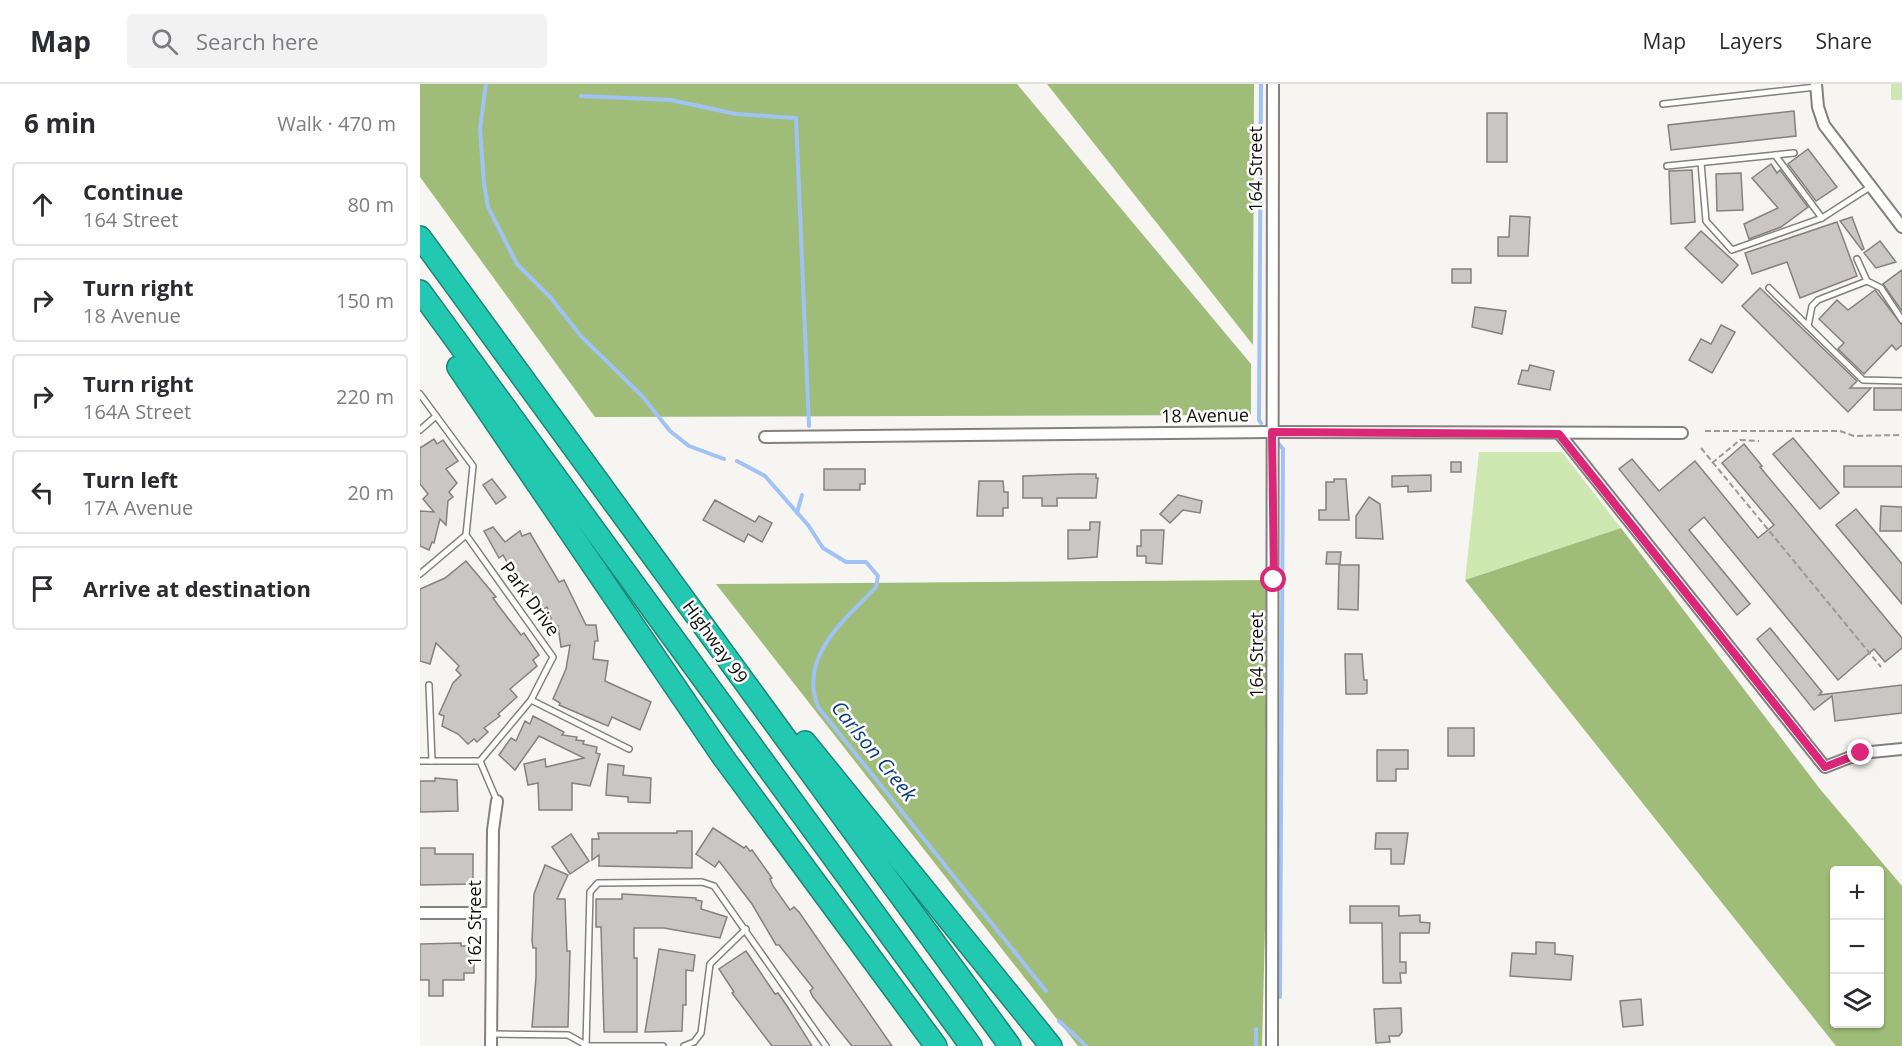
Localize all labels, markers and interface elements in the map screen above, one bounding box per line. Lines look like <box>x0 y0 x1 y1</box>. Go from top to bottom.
search box <box>127 14 547 68</box>
text: Map <box>30 22 91 60</box>
icon: search <box>148 25 181 58</box>
text: Search here <box>196 26 319 56</box>
text: Map <box>1643 27 1686 55</box>
text: Layers <box>1719 27 1783 55</box>
text: Share <box>1816 27 1872 55</box>
text: 6 min <box>24 105 96 141</box>
text: Walk · 470 m <box>277 110 396 137</box>
street label: 164 Street <box>1243 126 1267 212</box>
text: Continue <box>83 176 183 206</box>
icon: ahead <box>26 188 59 221</box>
text: 80 m <box>347 191 394 218</box>
text: 164 Street <box>83 206 178 233</box>
text: Turn right <box>83 272 194 302</box>
icon: right <box>26 284 59 317</box>
text: 150 m <box>336 287 394 314</box>
text: 18 Avenue <box>83 302 181 329</box>
text: Turn right <box>83 368 194 398</box>
icon: right <box>26 380 59 413</box>
text: 220 m <box>336 383 394 410</box>
text: 164A Street <box>83 398 191 425</box>
street label: 18 Avenue <box>1161 402 1249 428</box>
text: Turn left <box>83 464 178 494</box>
icon: left <box>26 476 59 509</box>
text: 20 m <box>347 479 394 506</box>
text: 17A Avenue <box>83 494 193 521</box>
street label: Park Drive <box>496 556 566 640</box>
route start <box>1260 566 1286 592</box>
icon: arrive <box>26 572 59 605</box>
text: Arrive at destination <box>83 573 311 603</box>
street label: Highway 99 <box>678 595 754 688</box>
street label: 164 Street <box>1244 612 1268 698</box>
water label: Carlson Creek <box>826 695 924 808</box>
route end <box>1847 739 1873 765</box>
map controls <box>1830 866 1884 1028</box>
button: + <box>1830 866 1884 920</box>
street label: 162 Street <box>462 880 486 966</box>
button: − <box>1830 920 1884 974</box>
button: layers <box>1830 974 1884 1028</box>

